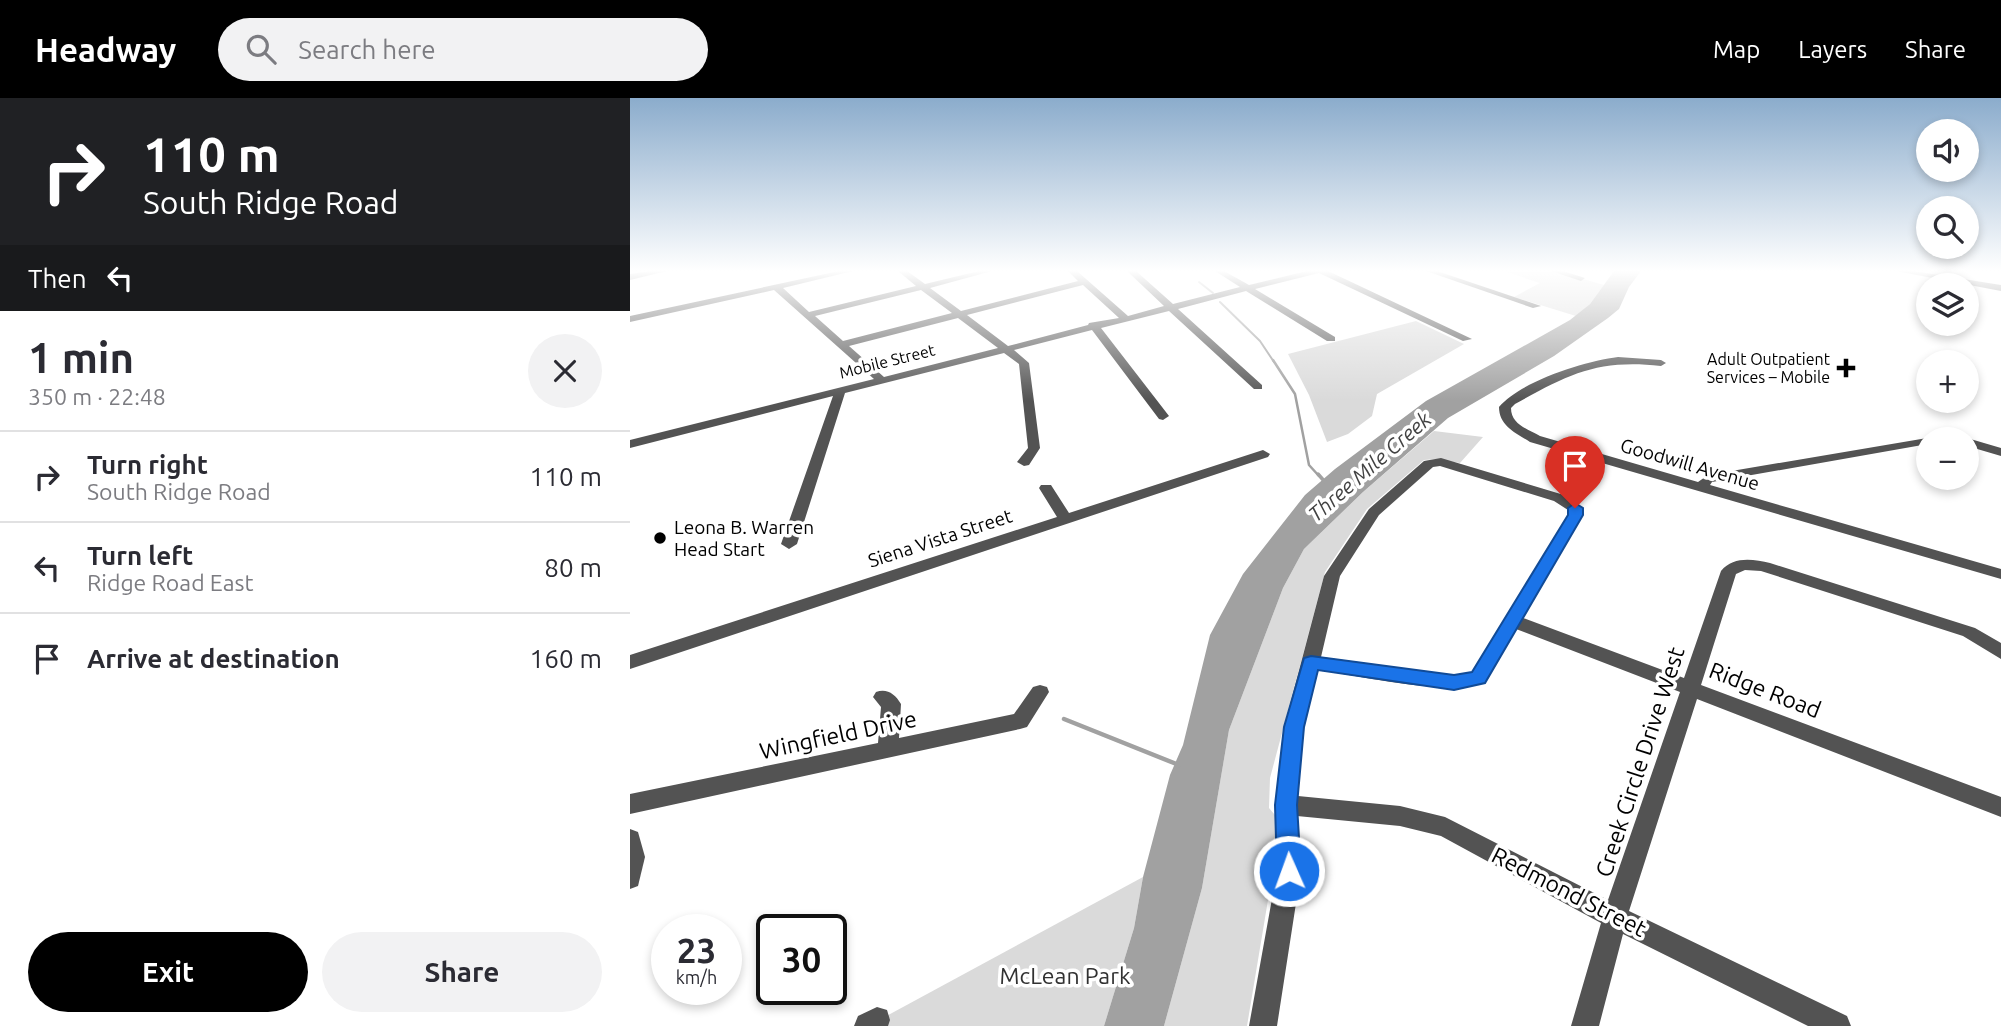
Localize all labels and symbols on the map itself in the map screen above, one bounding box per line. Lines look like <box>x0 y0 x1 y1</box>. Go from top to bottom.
street label: Mobile Street <box>837 340 937 382</box>
place label: Adult Outpatient Services – Mobile <box>1707 350 1831 386</box>
marker: Adult Outpatient Services – Mobile <box>1836 358 1856 378</box>
water label: Three Mile Creek <box>1303 406 1436 526</box>
street label: Goodwill Avenue <box>1618 434 1762 494</box>
pin <box>1545 436 1605 508</box>
street label: Siena Vista Street <box>865 504 1015 572</box>
place label: Leona B. Warren Head Start <box>674 516 814 560</box>
marker: Leona B. Warren Head Start <box>652 530 668 546</box>
street label: Creek Circle Drive West <box>1590 644 1689 880</box>
street label: Ridge Road <box>1706 657 1825 722</box>
street label: Wingfield Drive <box>757 706 919 763</box>
position arrow <box>1252 834 1326 908</box>
street label: Redmond Street <box>1488 842 1651 941</box>
speed limit sign: 30 <box>756 914 847 1005</box>
park label: McLean Park <box>999 963 1131 988</box>

